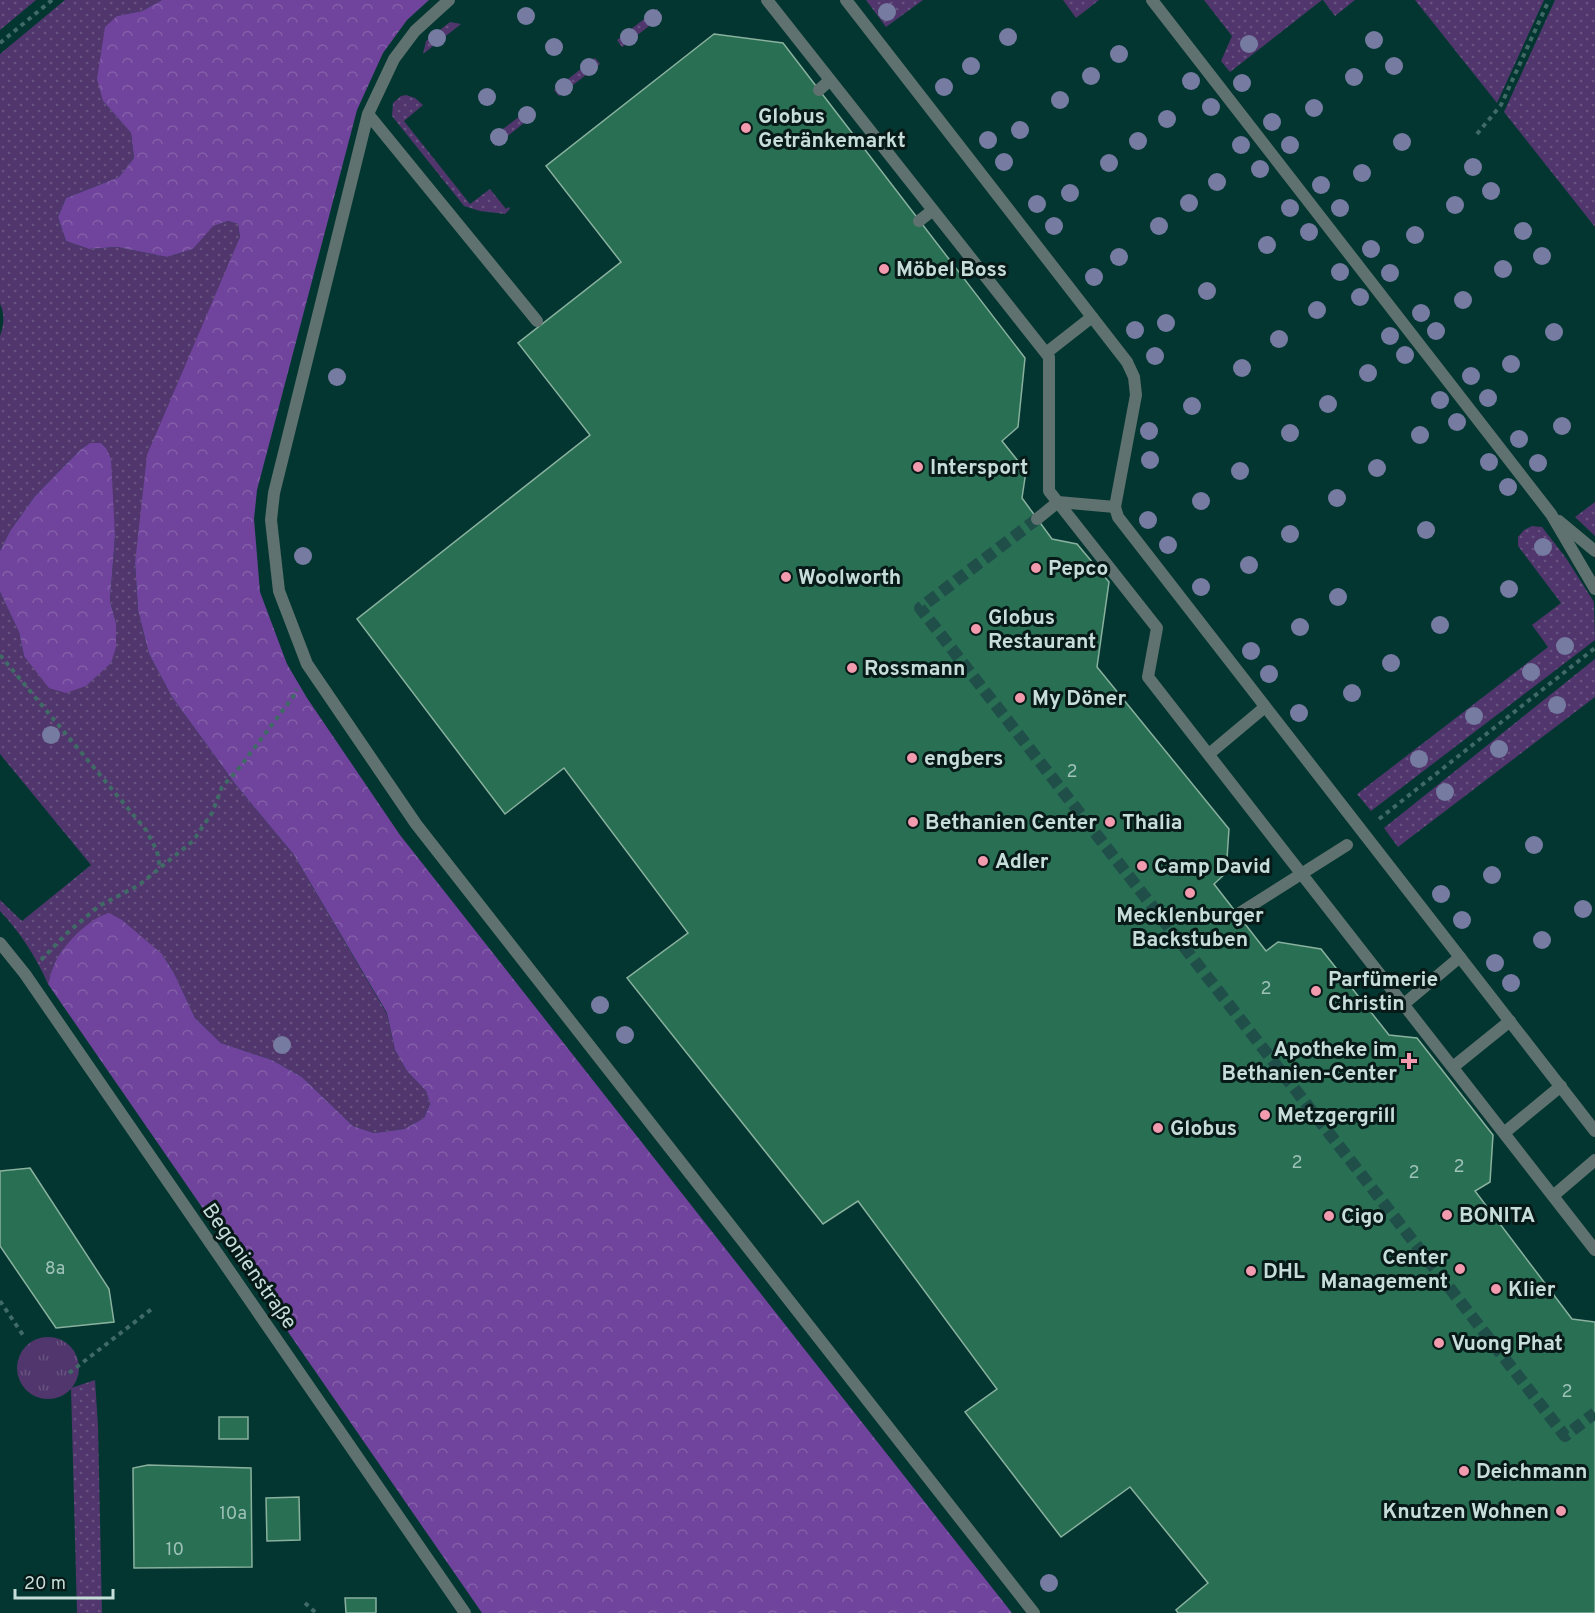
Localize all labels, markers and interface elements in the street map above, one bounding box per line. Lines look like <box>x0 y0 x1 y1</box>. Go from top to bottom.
place label: Globus Getränkemarkt <box>758 104 906 155</box>
marker: Globus Getränkemarkt <box>739 121 753 135</box>
place label: Möbel Boss <box>896 257 1007 284</box>
marker: Möbel Boss <box>877 262 891 276</box>
place label: Intersport <box>930 455 1028 482</box>
marker: Intersport <box>911 460 925 474</box>
place label: Pepco <box>1048 556 1108 583</box>
marker: Pepco <box>1029 561 1043 575</box>
place label: Woolworth <box>798 565 901 592</box>
marker: Woolworth <box>779 570 793 584</box>
place label: Globus Restaurant <box>988 605 1096 656</box>
marker: Globus Restaurant <box>969 622 983 636</box>
place label: Rossmann <box>864 656 965 683</box>
marker: Rossmann <box>845 661 859 675</box>
place label: My Döner <box>1032 686 1126 713</box>
marker: My Döner <box>1013 691 1027 705</box>
place label: engbers <box>924 746 1003 773</box>
marker: engbers <box>905 751 919 765</box>
house number: 2 <box>1066 761 1078 784</box>
place label: Bethanien Center <box>925 810 1097 837</box>
place label: Thalia <box>1122 810 1183 837</box>
marker: Bethanien Center <box>906 815 920 829</box>
marker: Thalia <box>1103 815 1117 829</box>
place label: Adler <box>995 849 1049 876</box>
marker: Adler <box>976 854 990 868</box>
place label: Camp David <box>1154 854 1271 881</box>
marker: Camp David <box>1135 859 1149 873</box>
marker: Mecklenburger Backstuben <box>1183 886 1197 900</box>
place label: Mecklenburger Backstuben <box>1116 903 1264 954</box>
place label: Parfümerie Christin <box>1328 967 1438 1018</box>
house number: 2 <box>1260 978 1272 1001</box>
marker: Parfümerie Christin <box>1309 984 1323 998</box>
place label: Apotheke im Bethanien-Center <box>1222 1037 1397 1088</box>
marker: Apotheke im Bethanien-Center <box>1402 1054 1416 1068</box>
place label: Metzgergrill <box>1277 1103 1396 1130</box>
marker: Metzgergrill <box>1258 1108 1272 1122</box>
place label: Globus <box>1170 1116 1237 1143</box>
marker: Globus <box>1151 1121 1165 1135</box>
house number: 2 <box>1291 1152 1303 1175</box>
house number: 2 <box>1453 1156 1465 1179</box>
house number: 2 <box>1408 1162 1420 1185</box>
street label: Begonienstraße <box>195 1199 302 1335</box>
place label: BONITA <box>1459 1203 1535 1230</box>
place label: Cigo <box>1341 1204 1384 1231</box>
marker: BONITA <box>1440 1208 1454 1222</box>
marker: Cigo <box>1322 1209 1336 1223</box>
place label: Center Management <box>1321 1245 1448 1296</box>
house number: 8a <box>45 1258 65 1281</box>
place label: DHL <box>1263 1259 1305 1286</box>
marker: Center Management <box>1453 1262 1467 1276</box>
marker: DHL <box>1244 1264 1258 1278</box>
place label: Klier <box>1508 1277 1556 1304</box>
marker: Klier <box>1489 1282 1503 1296</box>
place label: Vuong Phat <box>1451 1331 1563 1358</box>
marker: Vuong Phat <box>1432 1336 1446 1350</box>
house number: 2 <box>1561 1381 1573 1404</box>
place label: Deichmann <box>1476 1459 1587 1486</box>
marker: Deichmann <box>1457 1464 1471 1478</box>
place label: Knutzen Wohnen <box>1382 1499 1549 1526</box>
house number: 10a <box>219 1503 247 1526</box>
marker: Knutzen Wohnen <box>1554 1504 1568 1518</box>
house number: 10 <box>166 1539 184 1562</box>
scale bar <box>15 1562 112 1600</box>
text: 20 m <box>24 1573 66 1596</box>

